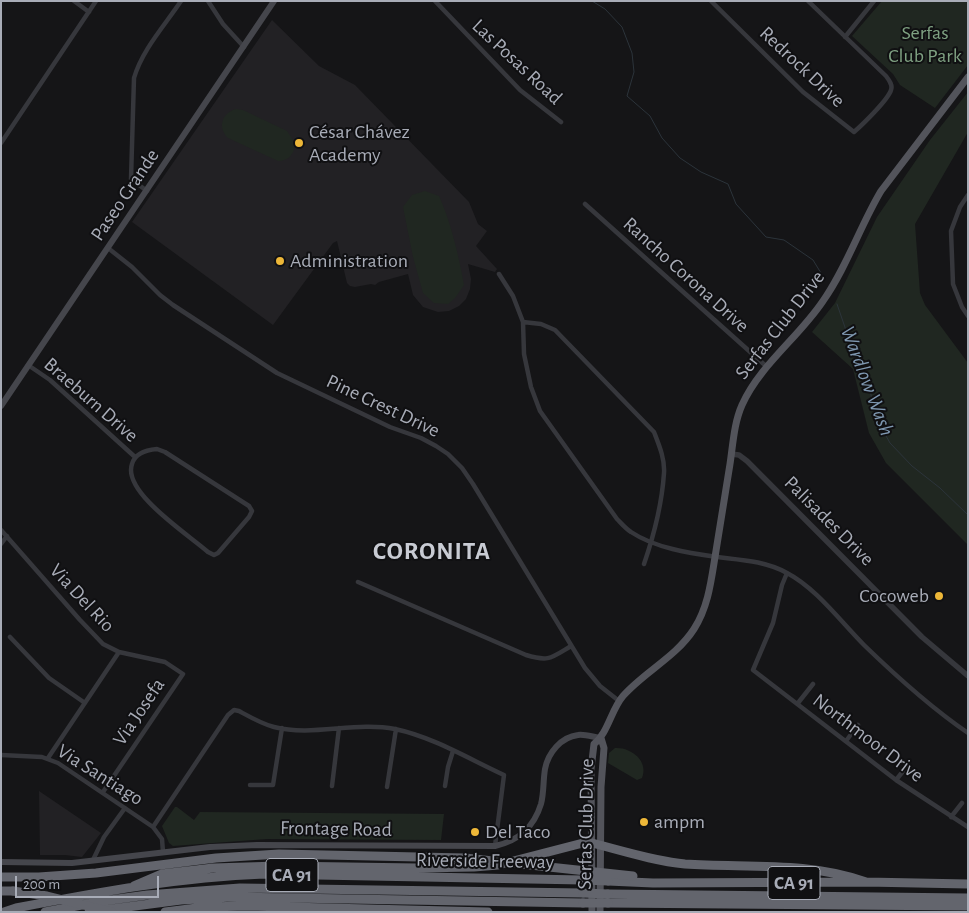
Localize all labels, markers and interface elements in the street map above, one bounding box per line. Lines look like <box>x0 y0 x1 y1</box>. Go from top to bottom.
street label: Las Posas Road <box>467 14 567 110</box>
street label: Redrock Drive <box>754 21 850 113</box>
park label: Serfas Club Park <box>888 21 962 68</box>
place label: César Chávez Academy <box>309 120 410 167</box>
marker: César Chávez Academy <box>293 137 305 149</box>
street label: Paseo Grande <box>86 144 164 246</box>
street label: Rancho Corona Drive <box>618 212 754 338</box>
place label: Administration <box>290 249 408 273</box>
marker: Administration <box>274 255 286 267</box>
street label: Serfas Club Drive <box>730 266 830 384</box>
water label: Wardlow Wash <box>835 323 899 439</box>
street label: Braeburn Drive <box>39 352 143 448</box>
street label: Pine Crest Drive <box>322 369 444 443</box>
street label: Palisades Drive <box>779 471 879 571</box>
district label: CORONITA <box>372 536 492 566</box>
street label: Via Del Rio <box>44 559 120 637</box>
place label: Cocoweb <box>859 584 929 608</box>
marker: Cocoweb <box>933 590 945 602</box>
street label: Via Josefa <box>108 674 170 750</box>
street label: Northmoor Drive <box>808 688 928 788</box>
street label: Via Santiago <box>52 739 148 811</box>
street label: Serfas Club Drive <box>573 758 599 890</box>
place label: ampm <box>654 810 705 834</box>
street label: Frontage Road <box>280 816 392 842</box>
marker: ampm <box>638 816 650 828</box>
place label: Del Taco <box>485 820 551 844</box>
marker: Del Taco <box>469 826 481 838</box>
street label: Riverside Freeway <box>416 848 554 874</box>
road number: CA 91 <box>266 858 318 892</box>
scale bar <box>18 866 161 898</box>
road number: CA 91 <box>768 866 820 900</box>
text: 200 m <box>23 877 60 892</box>

